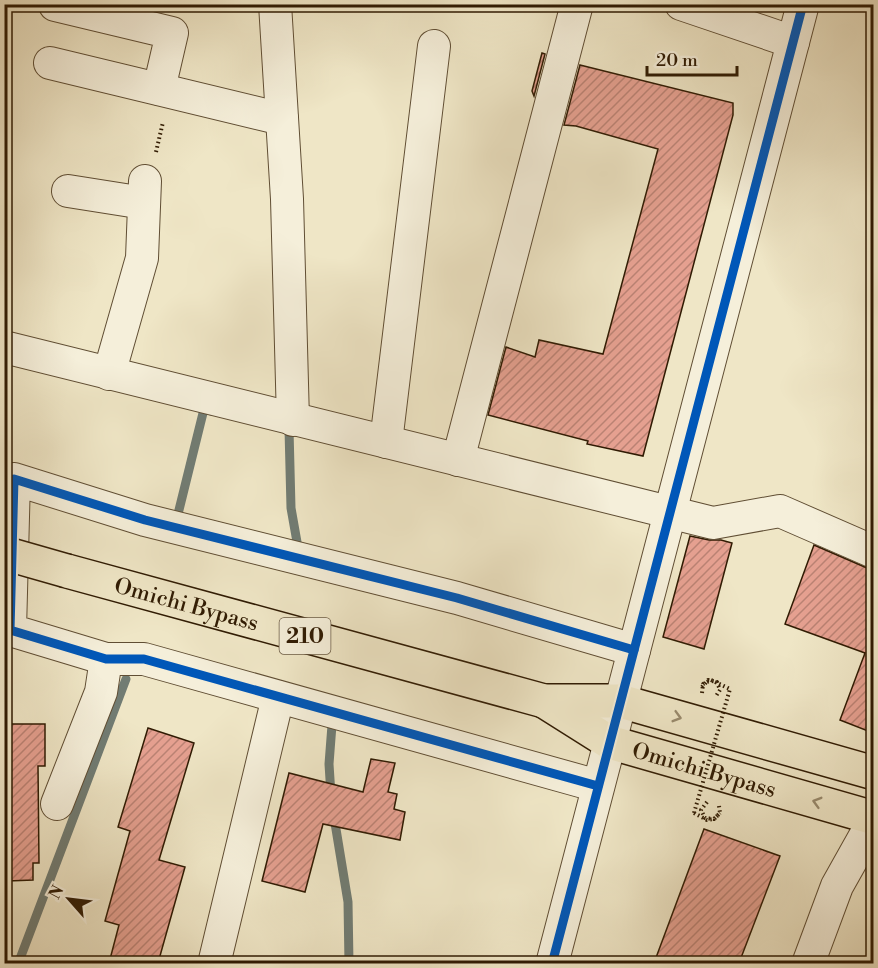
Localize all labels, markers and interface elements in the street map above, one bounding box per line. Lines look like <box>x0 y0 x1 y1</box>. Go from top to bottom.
scale bar <box>647 39 737 77</box>
text: 20 m <box>656 49 698 72</box>
street label: Omichi Bypass <box>111 573 261 638</box>
road number: 210 <box>280 618 330 654</box>
one-way arrow <box>671 710 682 722</box>
street label: Omichi Bypass <box>629 737 779 804</box>
one-way arrow <box>812 797 823 809</box>
north arrow <box>39 869 99 929</box>
text: N <box>45 882 69 903</box>

